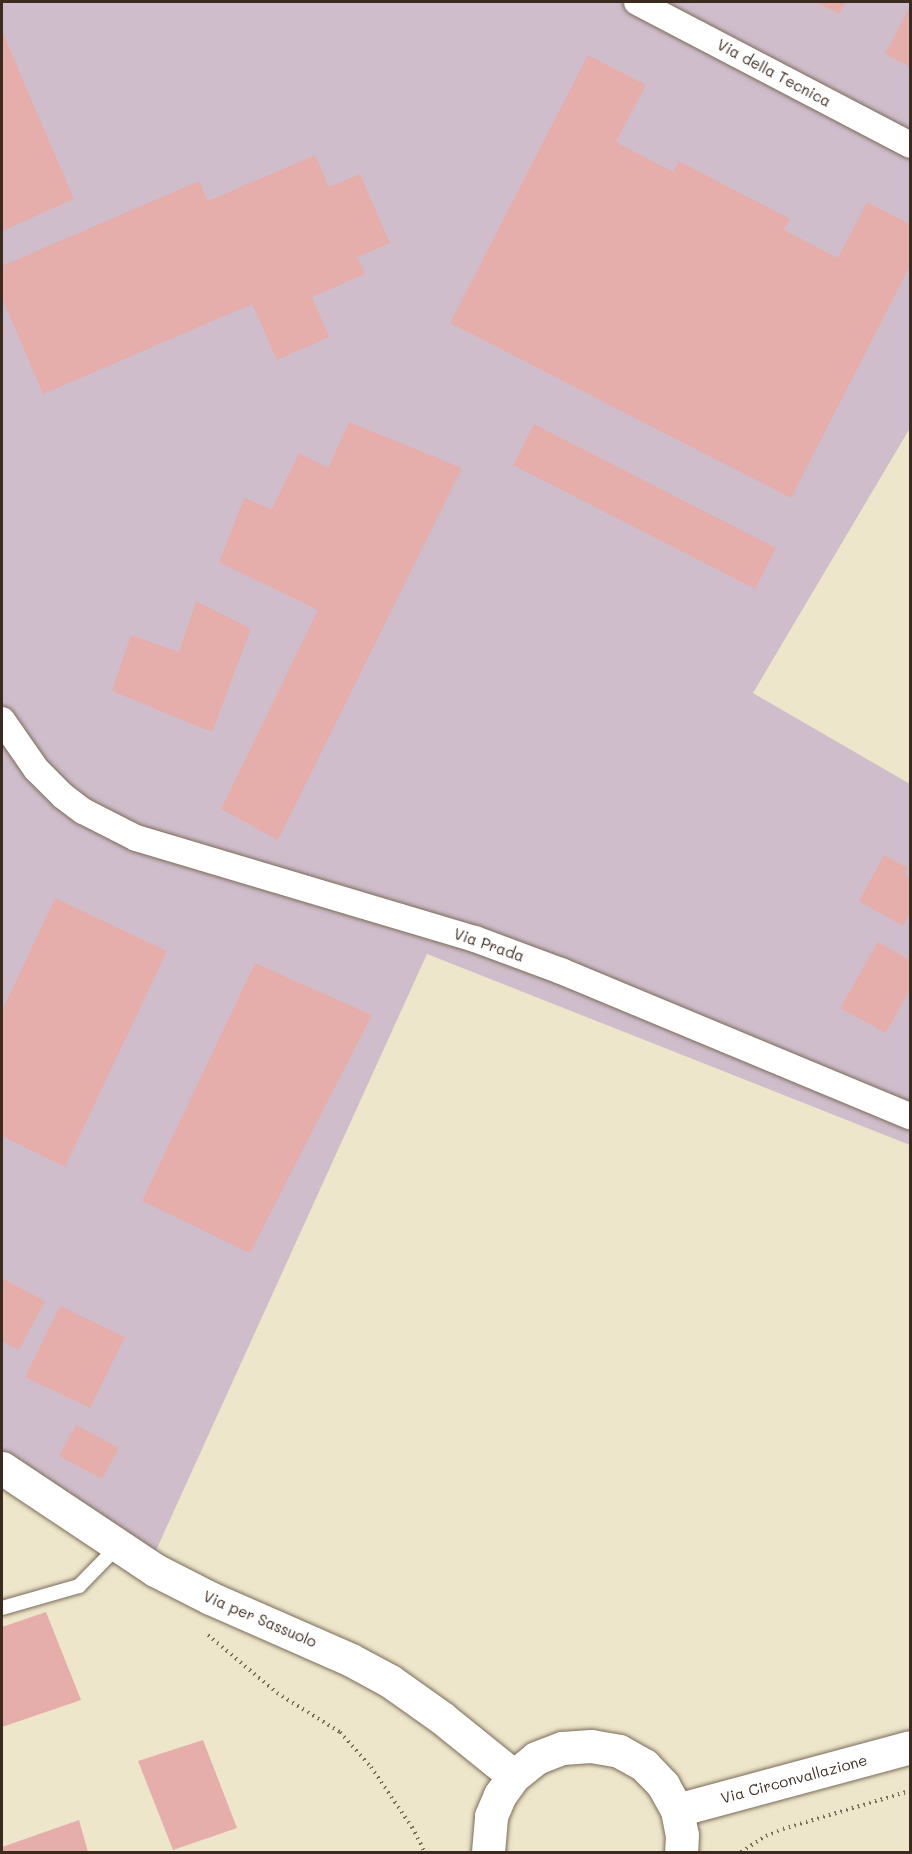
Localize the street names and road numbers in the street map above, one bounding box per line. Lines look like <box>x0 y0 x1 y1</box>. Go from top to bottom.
street label: Via della Tecnica <box>714 35 834 111</box>
street label: Via Prada <box>451 925 527 965</box>
street label: Via per Sassuolo <box>201 1587 319 1651</box>
street label: Via Circonvallazione <box>719 1751 869 1807</box>

